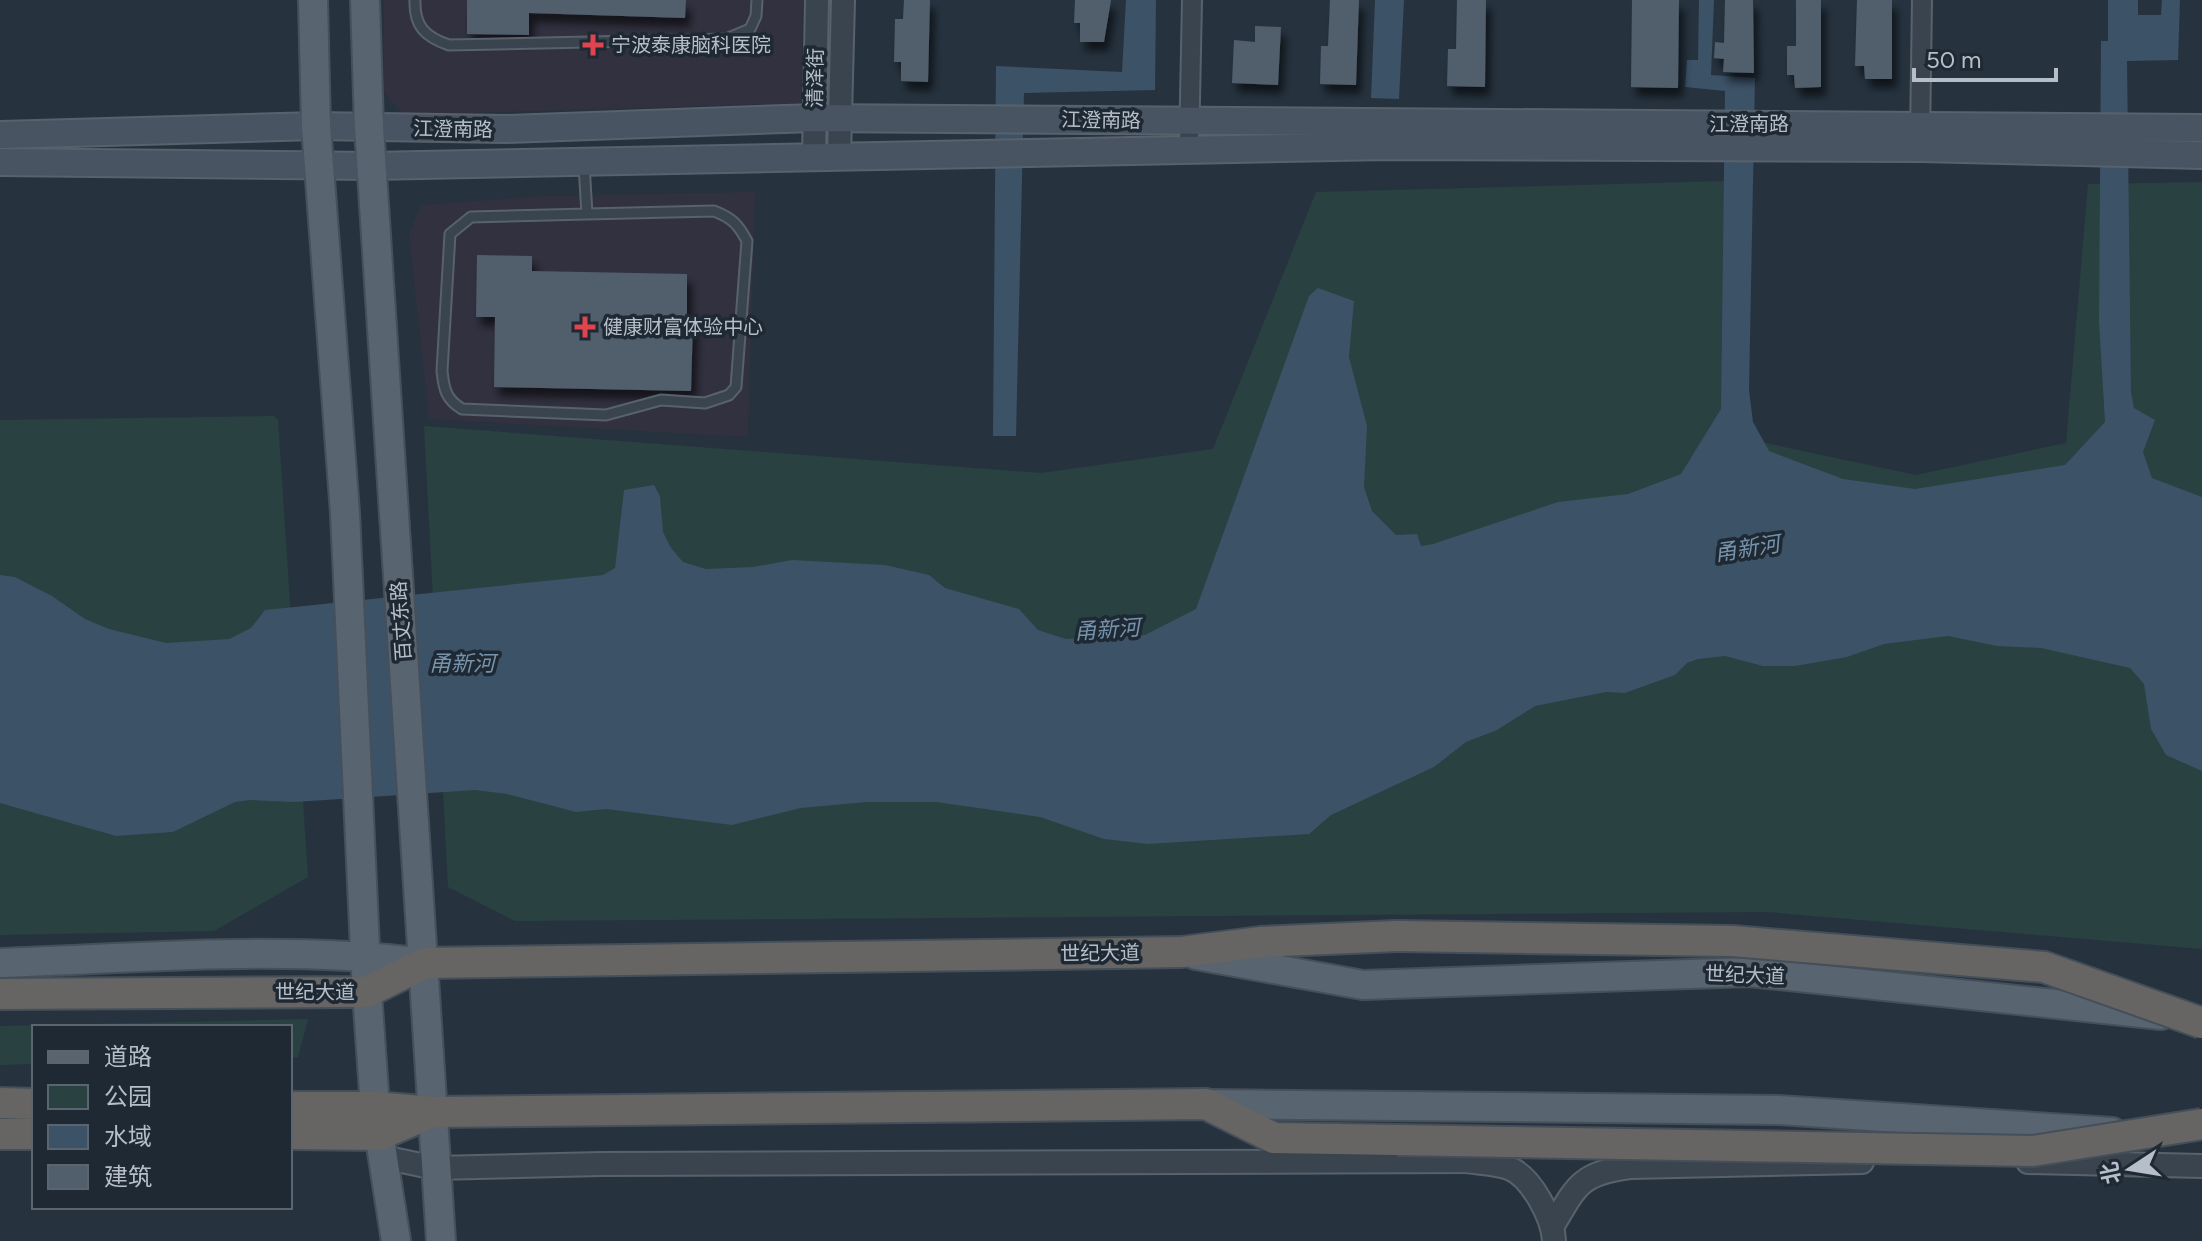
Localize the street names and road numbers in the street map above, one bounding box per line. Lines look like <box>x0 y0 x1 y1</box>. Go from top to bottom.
street label: 清泽街 <box>802 48 828 108</box>
street label: 江澄南路 <box>1061 107 1141 133</box>
street label: 江澄南路 <box>1709 112 1789 136</box>
street label: 江澄南路 <box>413 116 493 142</box>
street label: 百丈东路 <box>386 580 416 662</box>
street label: 世纪大道 <box>1060 940 1140 966</box>
street label: 世纪大道 <box>1705 962 1785 988</box>
street label: 世纪大道 <box>275 980 355 1004</box>

